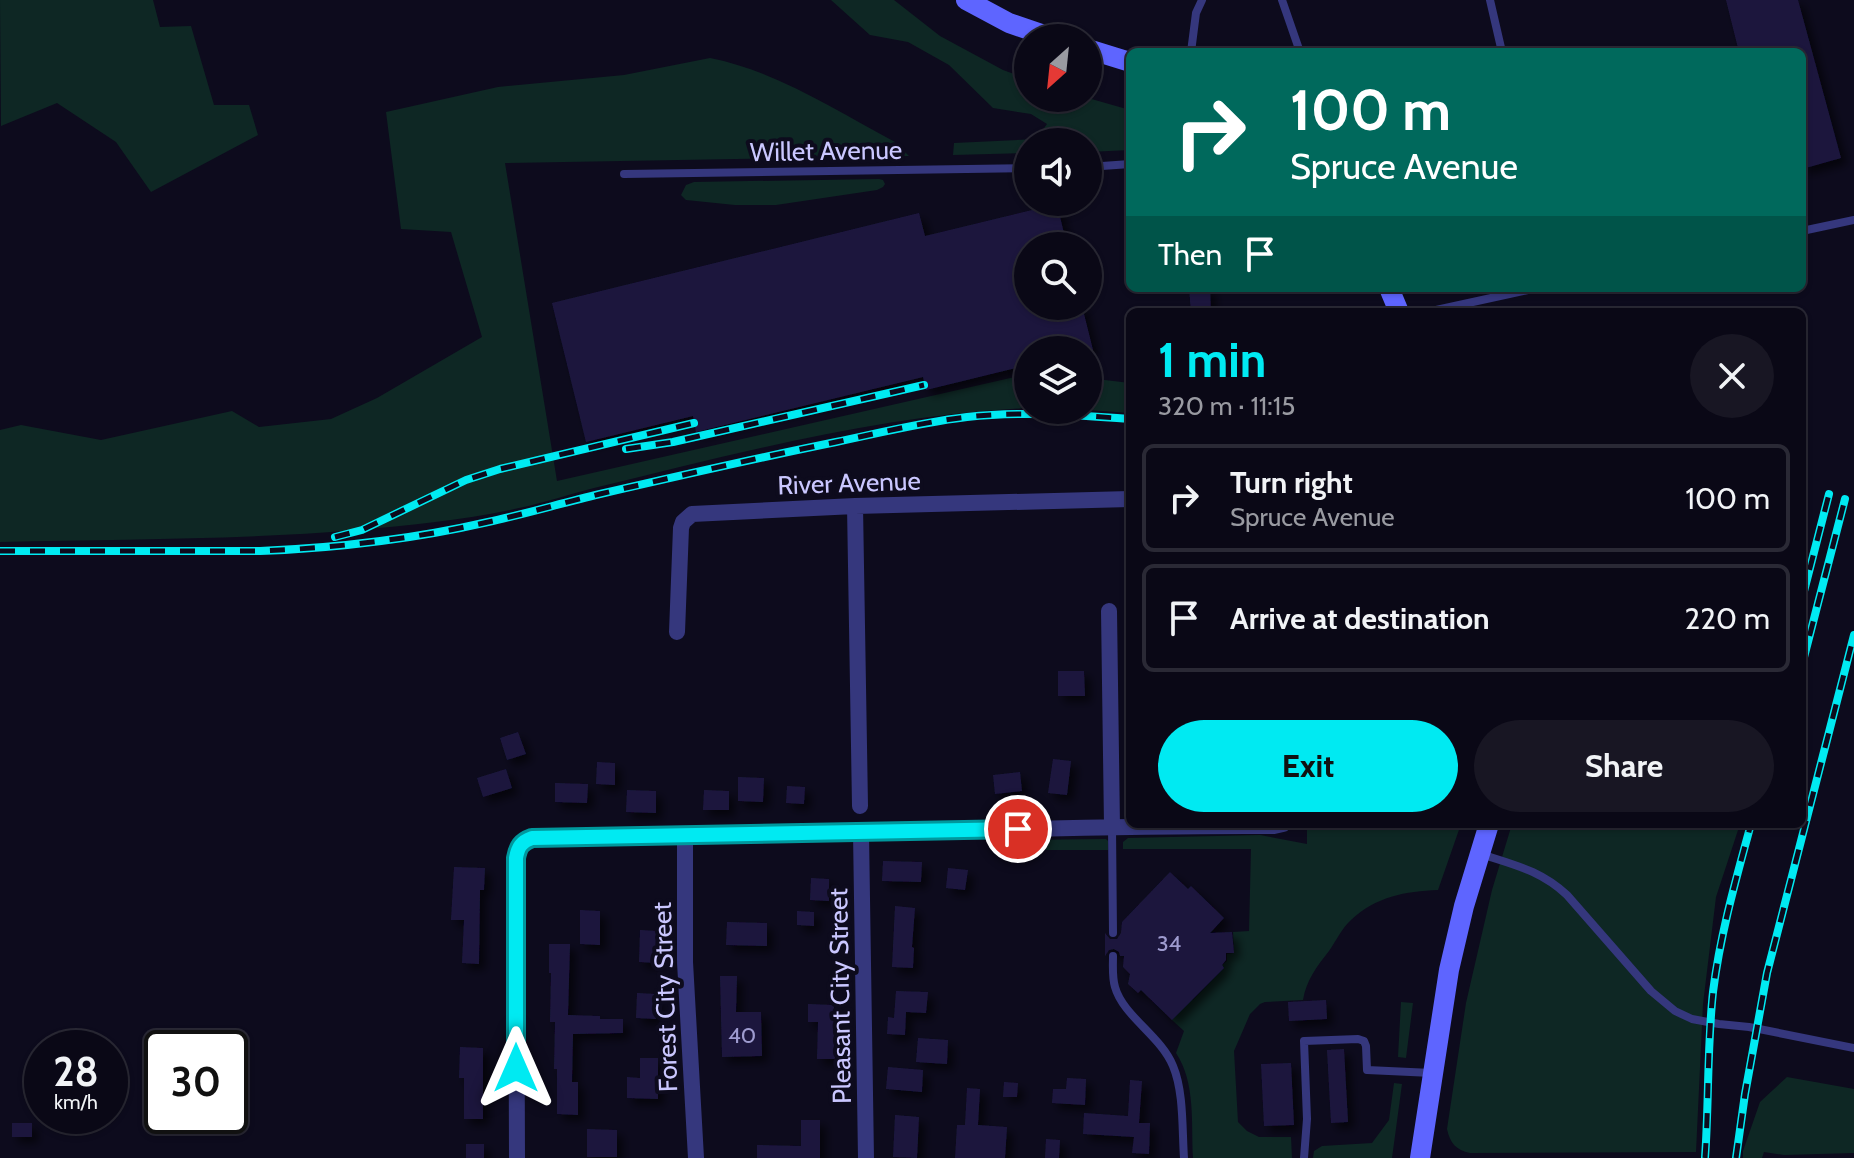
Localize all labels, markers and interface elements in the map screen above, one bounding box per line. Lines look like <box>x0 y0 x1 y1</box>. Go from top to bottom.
north arrow <box>1014 24 1102 112</box>
map controls <box>1014 24 1102 424</box>
text: 100 m <box>1290 76 1451 144</box>
icon: right <box>1158 80 1262 184</box>
button: sound <box>1014 128 1102 216</box>
street label: Willet Avenue <box>749 134 903 168</box>
text: Spruce Avenue <box>1290 144 1518 188</box>
button: search <box>1014 232 1102 320</box>
icon: arrive <box>1238 232 1282 276</box>
text: Then <box>1158 236 1222 273</box>
text: 1 min <box>1158 331 1266 389</box>
button: close <box>1690 334 1774 418</box>
button: layers <box>1014 336 1102 424</box>
text: 320 m · 11:15 <box>1158 390 1295 422</box>
text: Turn right <box>1230 464 1353 501</box>
street label: River Avenue <box>777 465 921 501</box>
icon: right <box>1162 476 1206 520</box>
text: 100 m <box>1685 480 1770 517</box>
text: Spruce Avenue <box>1230 501 1395 533</box>
icon: arrive <box>1162 596 1206 640</box>
text: Arrive at destination <box>1230 600 1490 637</box>
text: 220 m <box>1685 600 1770 637</box>
button: Exit <box>1158 720 1458 812</box>
button: Share <box>1474 720 1774 812</box>
pin <box>984 795 1052 863</box>
icon: arrive <box>996 807 1040 851</box>
street label: Pleasant City Street <box>822 888 858 1104</box>
street label: Forest City Street <box>646 901 684 1093</box>
house number: 34 <box>1157 930 1182 957</box>
house number: 40 <box>728 1022 756 1049</box>
position arrow <box>474 1026 558 1110</box>
speed limit sign: 30 <box>144 1030 248 1134</box>
text: 28 <box>53 1047 99 1096</box>
text: km/h <box>54 1090 98 1114</box>

